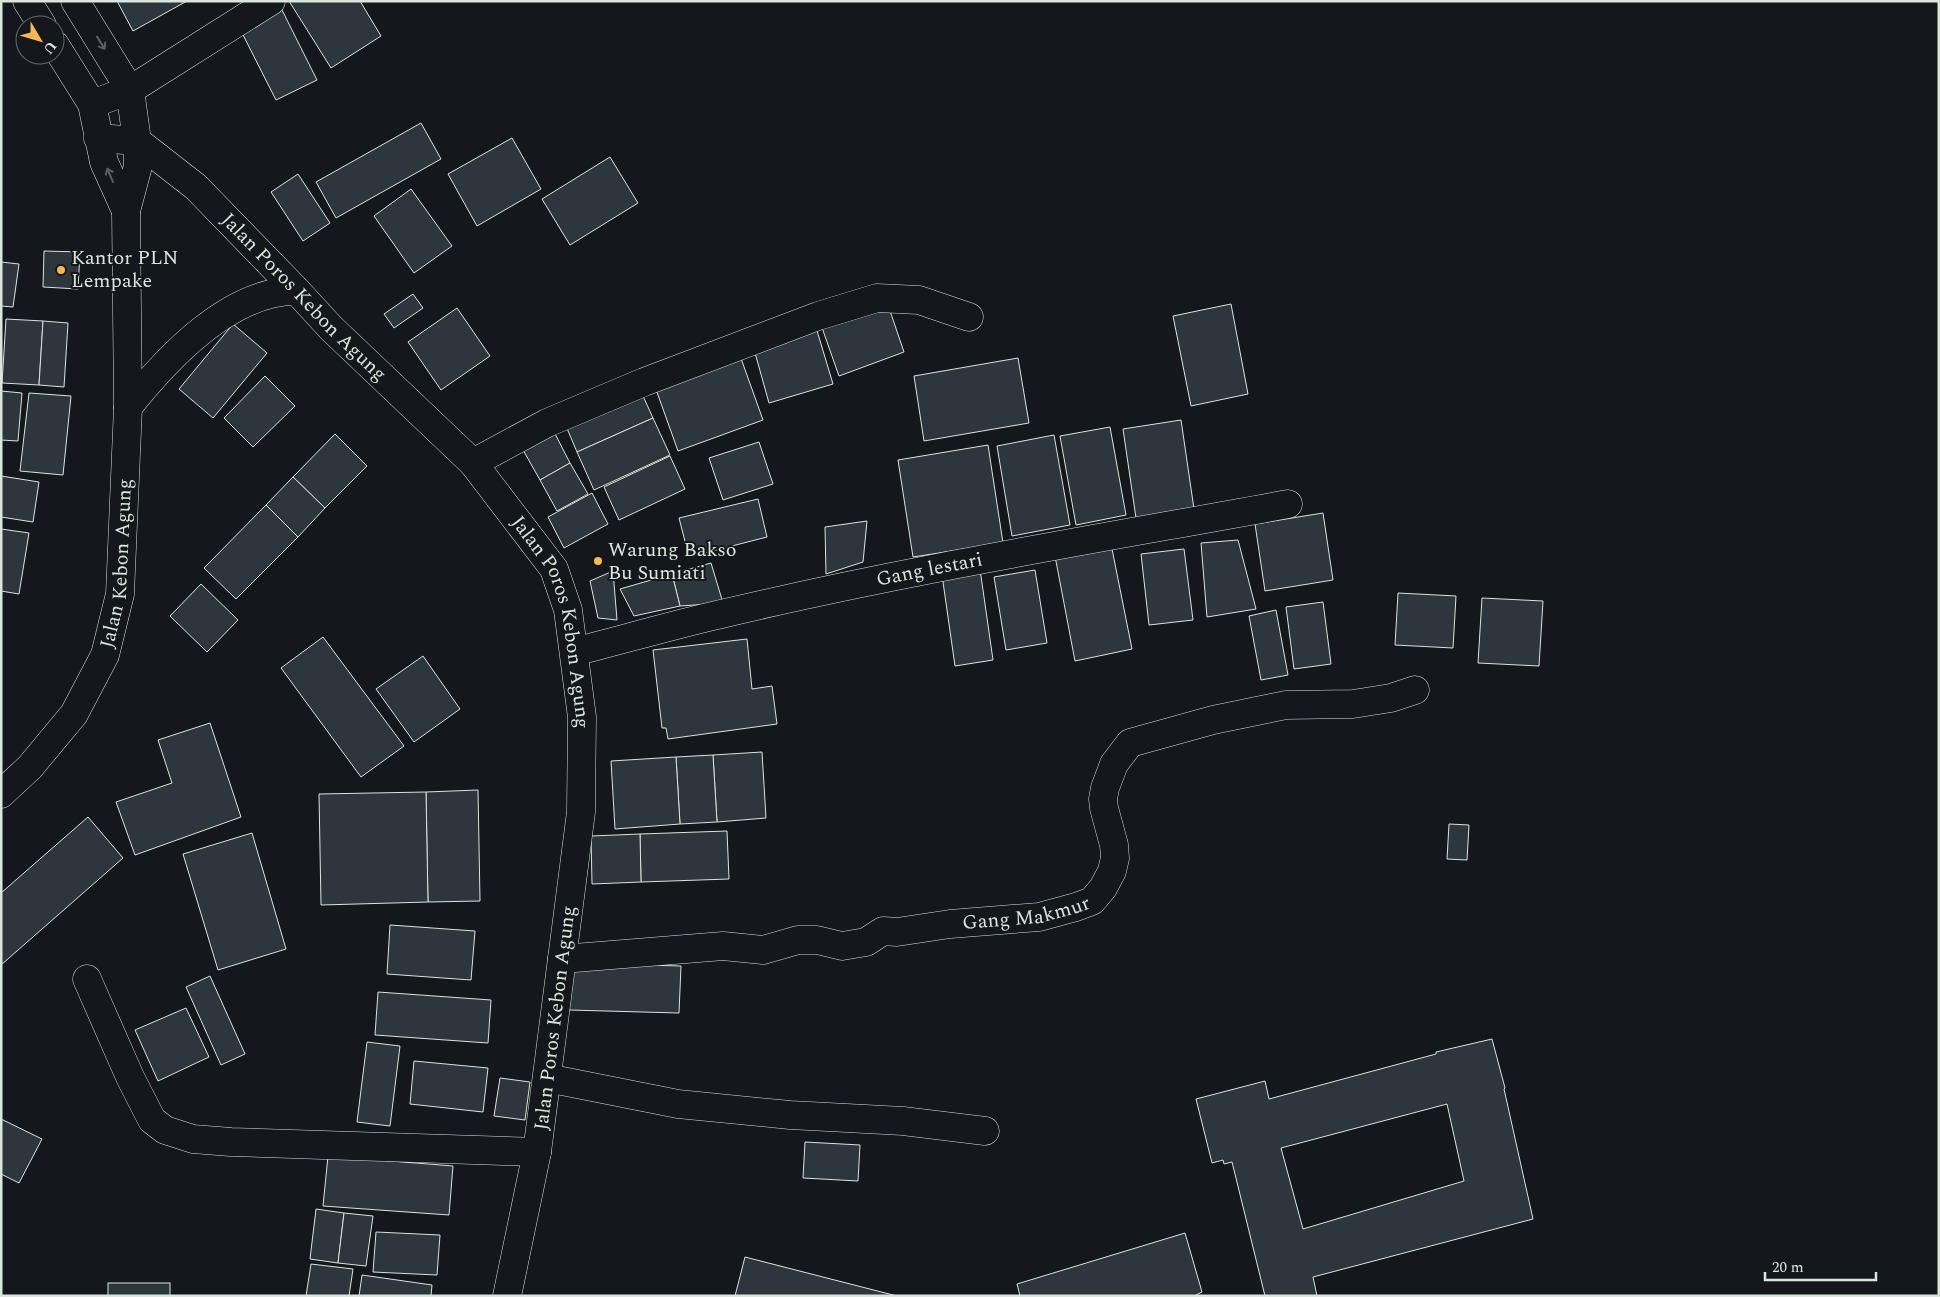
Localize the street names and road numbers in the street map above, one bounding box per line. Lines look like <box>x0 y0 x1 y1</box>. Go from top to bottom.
street label: Jalan Poros Kebon Agung <box>214 206 394 389</box>
street label: Jalan Kebon Agung <box>92 478 140 651</box>
street label: Jalan Poros Kebon Agung <box>503 509 597 729</box>
street label: Gang lestari <box>874 545 985 595</box>
street label: Gang Makmur <box>961 888 1094 938</box>
street label: Jalan Poros Kebon Agung <box>526 904 584 1132</box>

